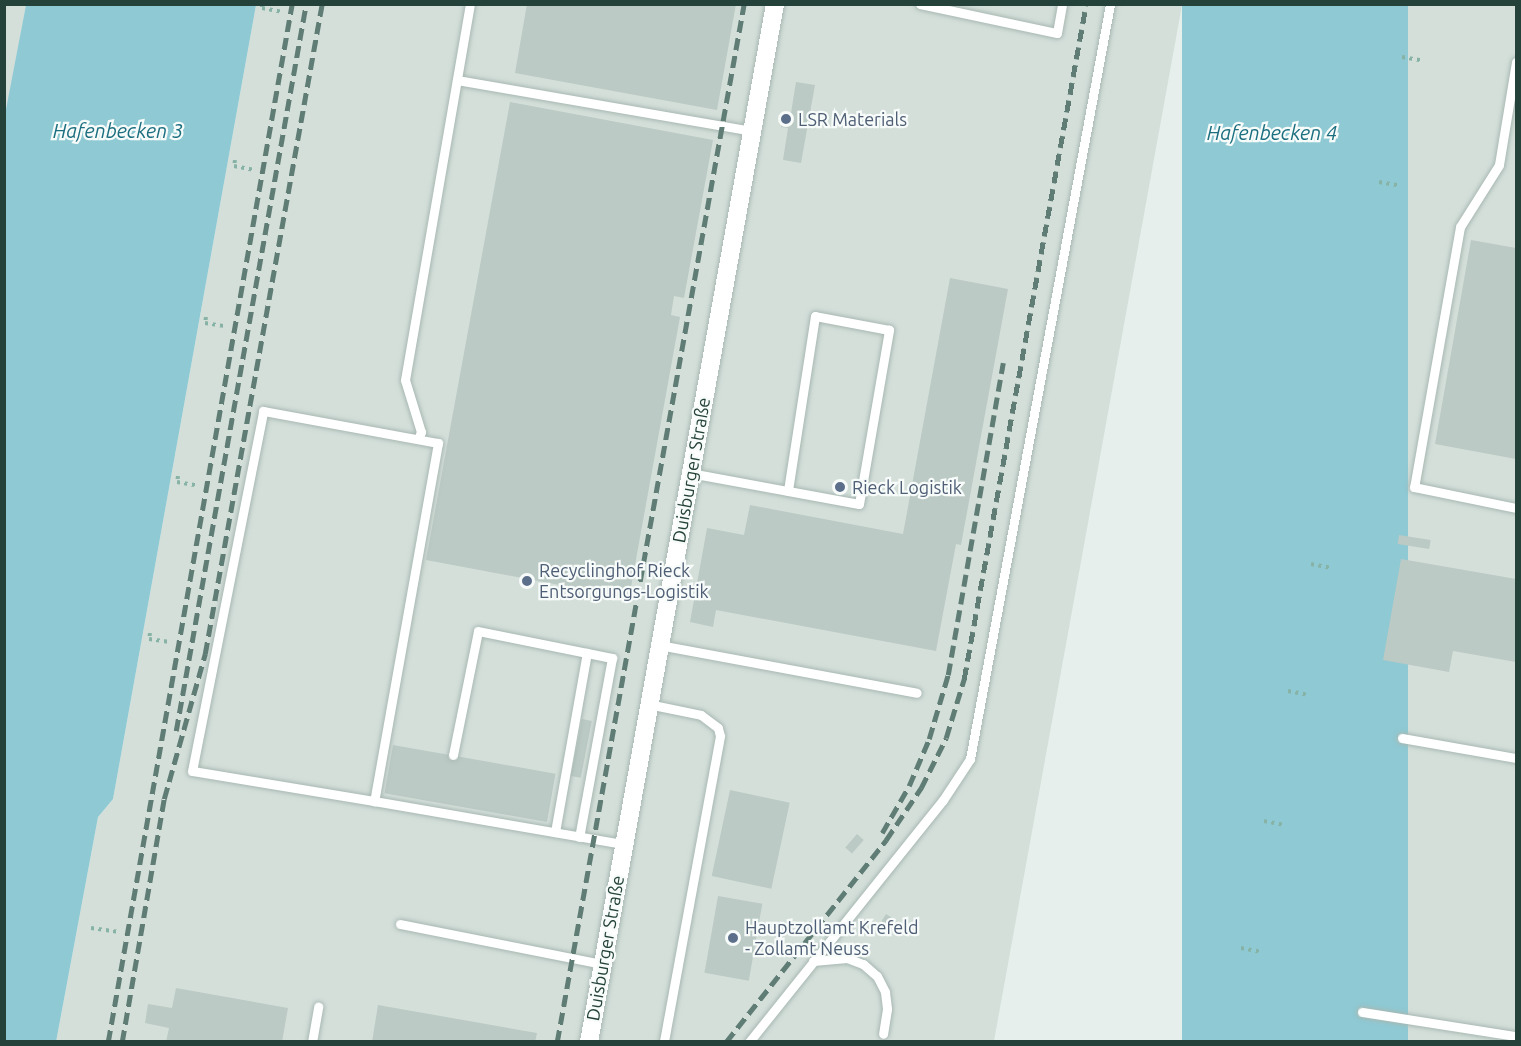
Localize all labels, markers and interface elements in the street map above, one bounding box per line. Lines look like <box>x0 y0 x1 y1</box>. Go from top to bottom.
place label: LSR Materials <box>798 108 907 130</box>
marker: LSR Materials <box>779 112 793 126</box>
water label: Hafenbecken 3 <box>53 118 183 142</box>
water label: Hafenbecken 4 <box>1207 120 1337 144</box>
street label: Duisburger Straße <box>668 396 714 544</box>
place label: Rieck Logistik <box>852 476 962 498</box>
marker: Rieck Logistik <box>833 480 847 494</box>
place label: Recyclinghof Rieck Entsorgungs-Logistik <box>539 560 709 602</box>
marker: Recyclinghof Rieck Entsorgungs-Logistik <box>520 574 534 588</box>
street label: Duisburger Straße <box>582 874 628 1022</box>
place label: Hauptzollamt Krefeld - Zollamt Neuss <box>745 917 918 960</box>
marker: Hauptzollamt Krefeld - Zollamt Neuss <box>726 931 740 945</box>

